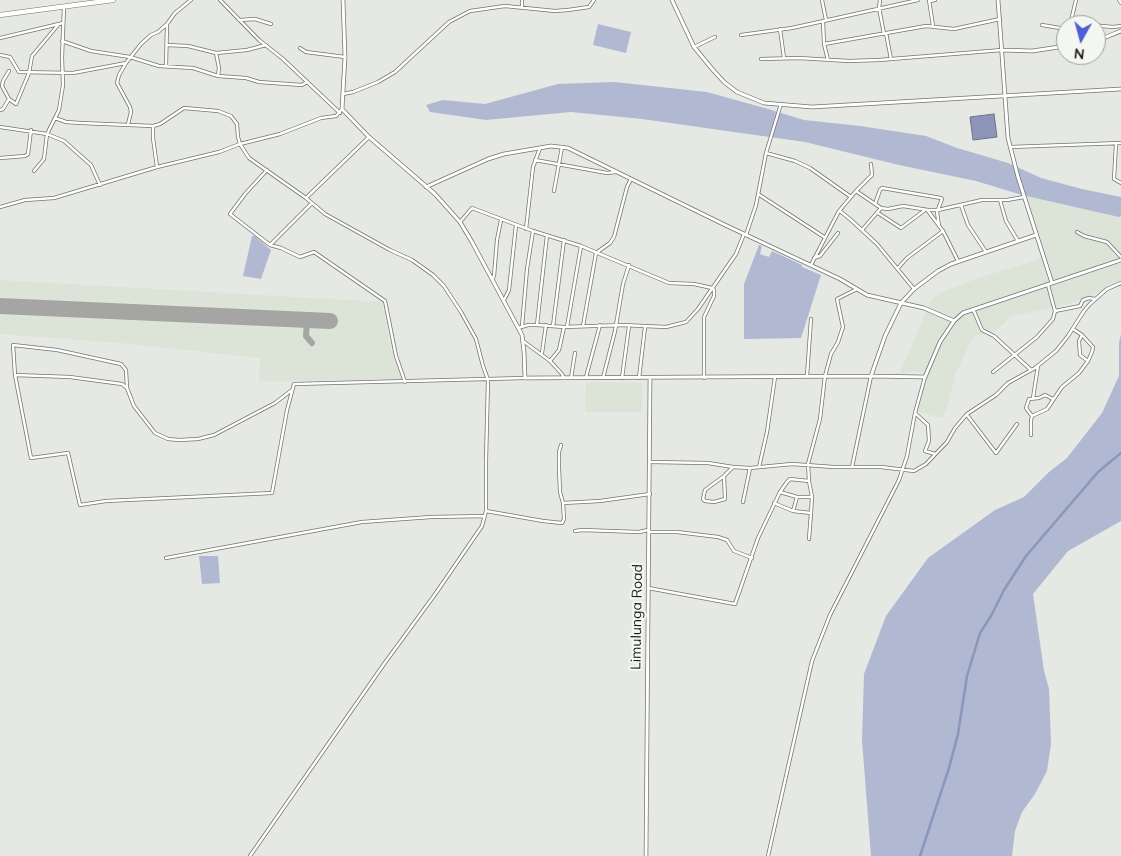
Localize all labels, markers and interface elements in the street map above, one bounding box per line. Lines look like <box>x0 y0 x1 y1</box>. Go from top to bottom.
north arrow <box>1056 15 1106 65</box>
text: N <box>1073 44 1086 63</box>
street label: Limulunga Road <box>628 564 646 670</box>

